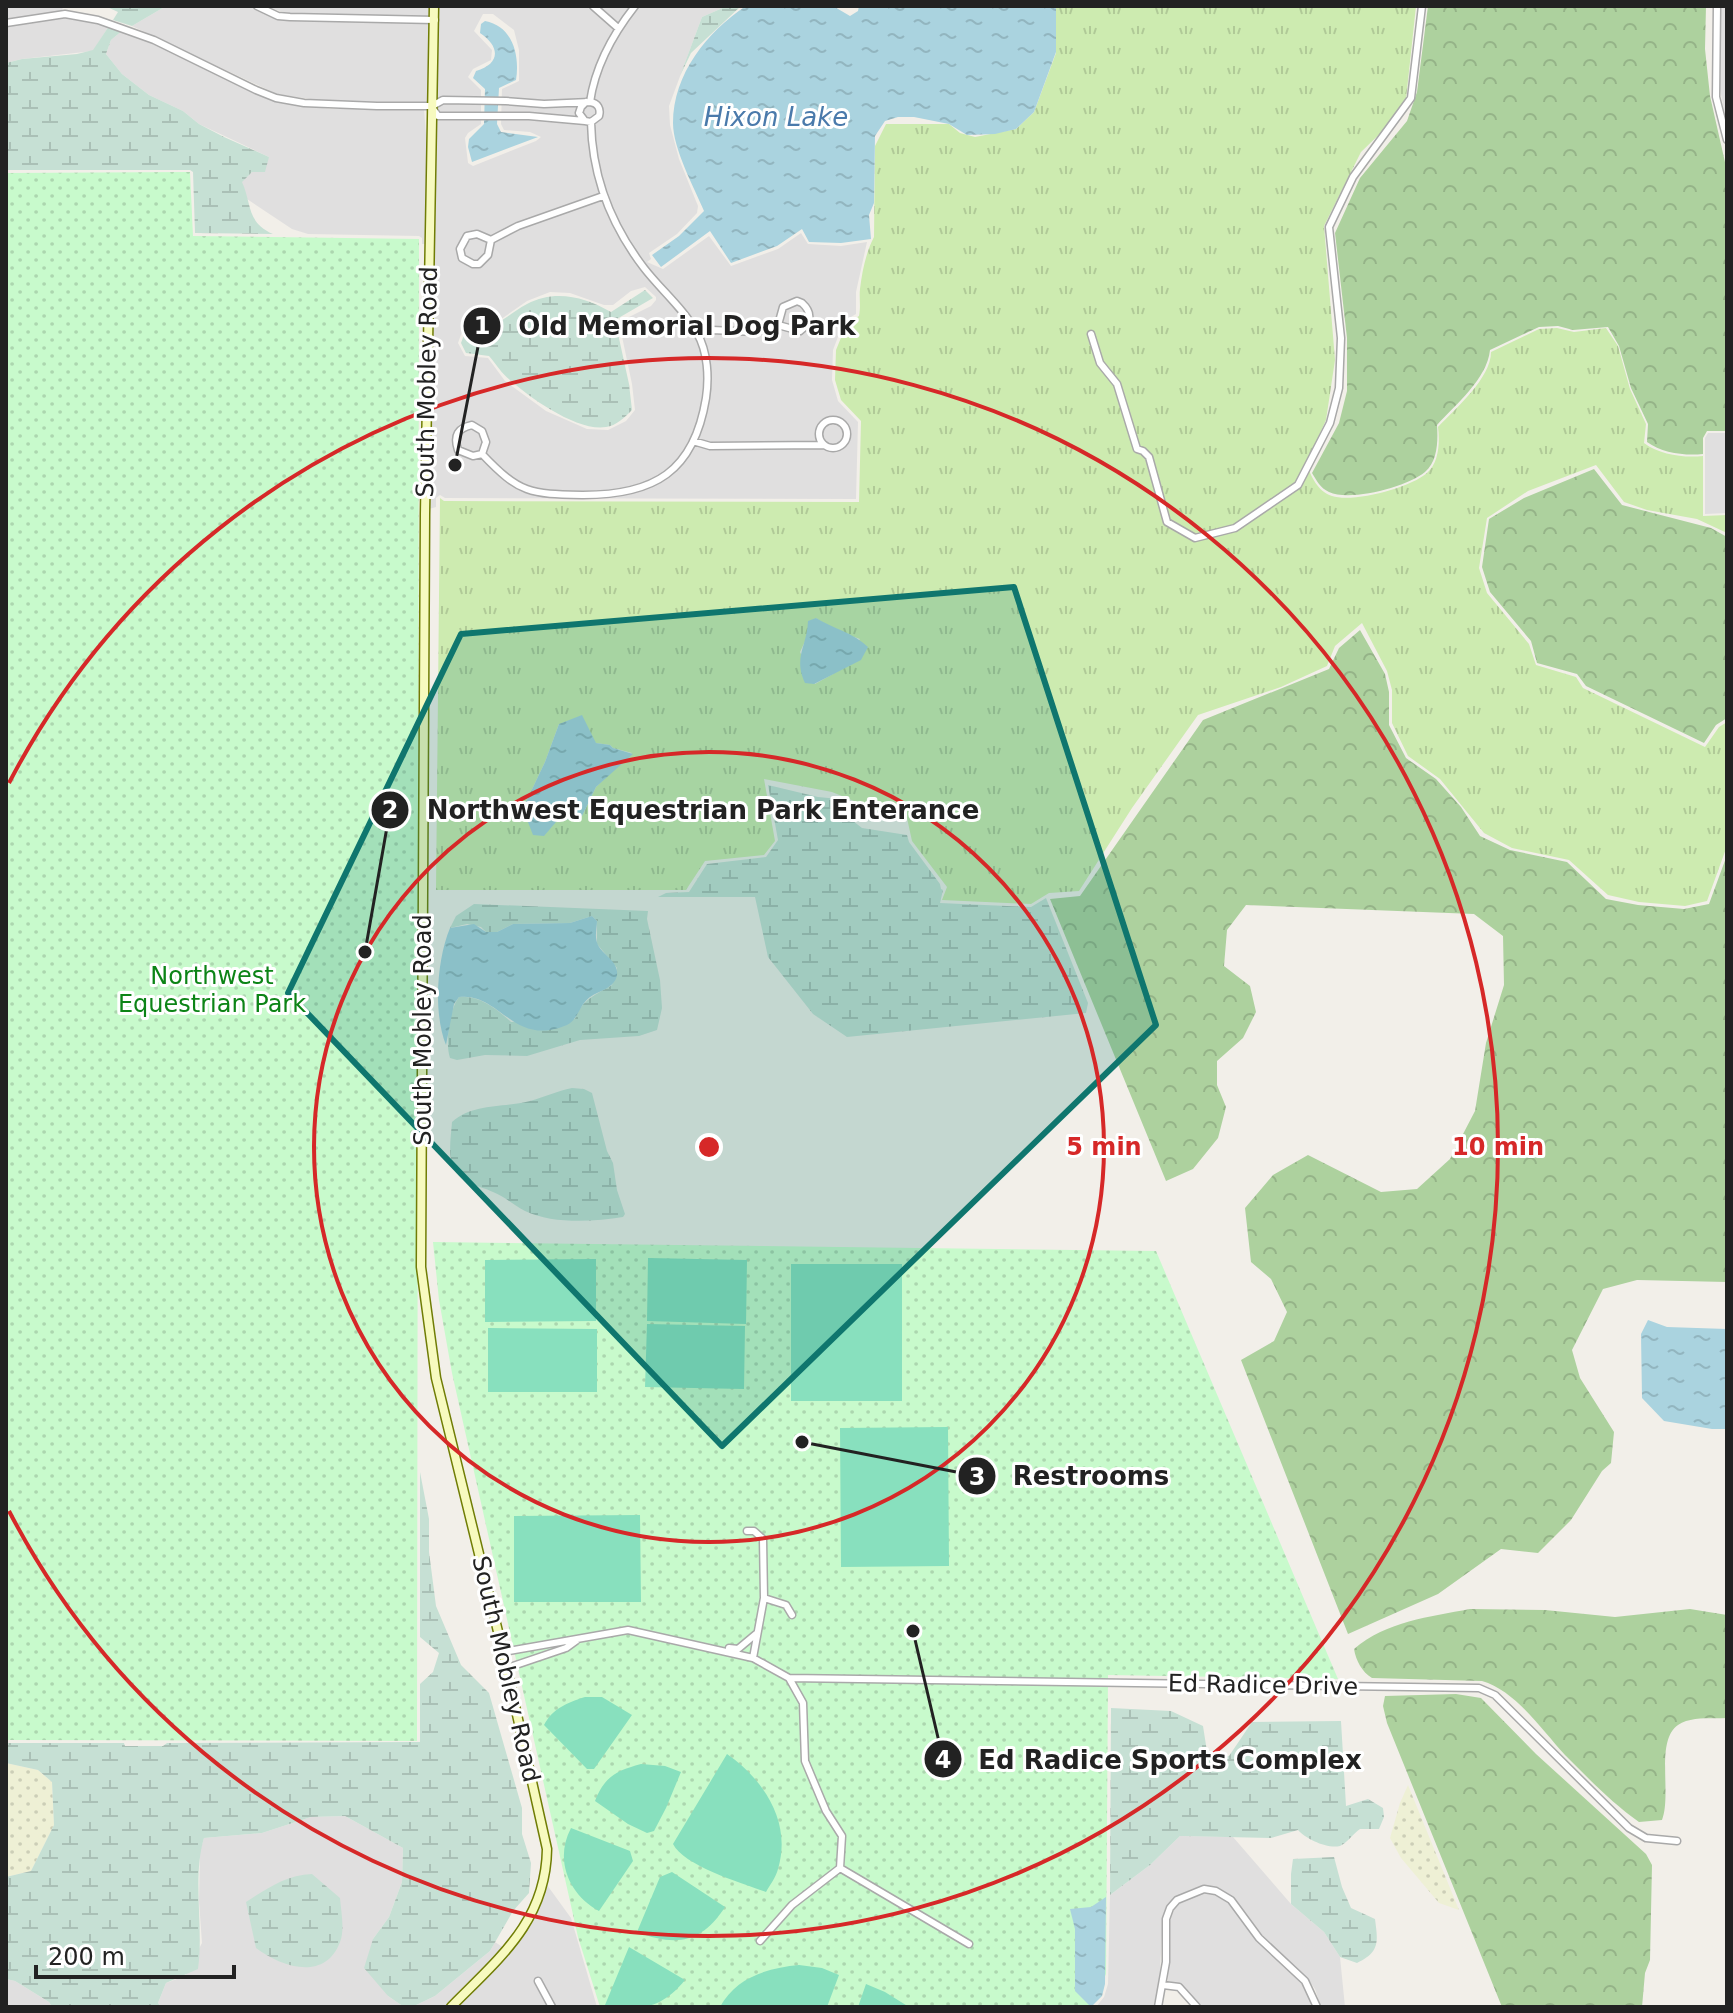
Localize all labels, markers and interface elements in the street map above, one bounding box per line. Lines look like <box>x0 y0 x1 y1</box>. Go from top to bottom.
water label: Hixon Lake <box>704 102 848 132</box>
street label: South Mobley Road <box>411 266 443 498</box>
callout: Old Memorial Dog Park <box>462 301 872 351</box>
text: Old Memorial Dog Park <box>518 311 856 341</box>
text: 1 <box>474 312 490 340</box>
callout: Northwest Equestrian Park Enterance <box>370 785 995 835</box>
text: Northwest Equestrian Park Enterance <box>427 795 979 825</box>
text: 2 <box>382 796 398 824</box>
street label: South Mobley Road <box>409 914 437 1146</box>
park label: Northwest Equestrian Park <box>118 962 306 1018</box>
centre of rings <box>695 1133 723 1161</box>
text: 5 min <box>1066 1133 1142 1161</box>
text: 10 min <box>1452 1133 1544 1161</box>
callout: Restrooms <box>957 1451 1185 1501</box>
text: Restrooms <box>1013 1461 1169 1491</box>
text: 3 <box>969 1463 985 1491</box>
street label: South Mobley Road <box>466 1553 546 1785</box>
street label: Ed Radice Drive <box>1168 1669 1358 1701</box>
callout: Ed Radice Sports Complex <box>923 1734 1378 1784</box>
text: Ed Radice Sports Complex <box>978 1745 1362 1775</box>
text: 4 <box>935 1746 951 1774</box>
scale bar <box>36 1929 234 1979</box>
text: 200 m <box>48 1943 125 1971</box>

